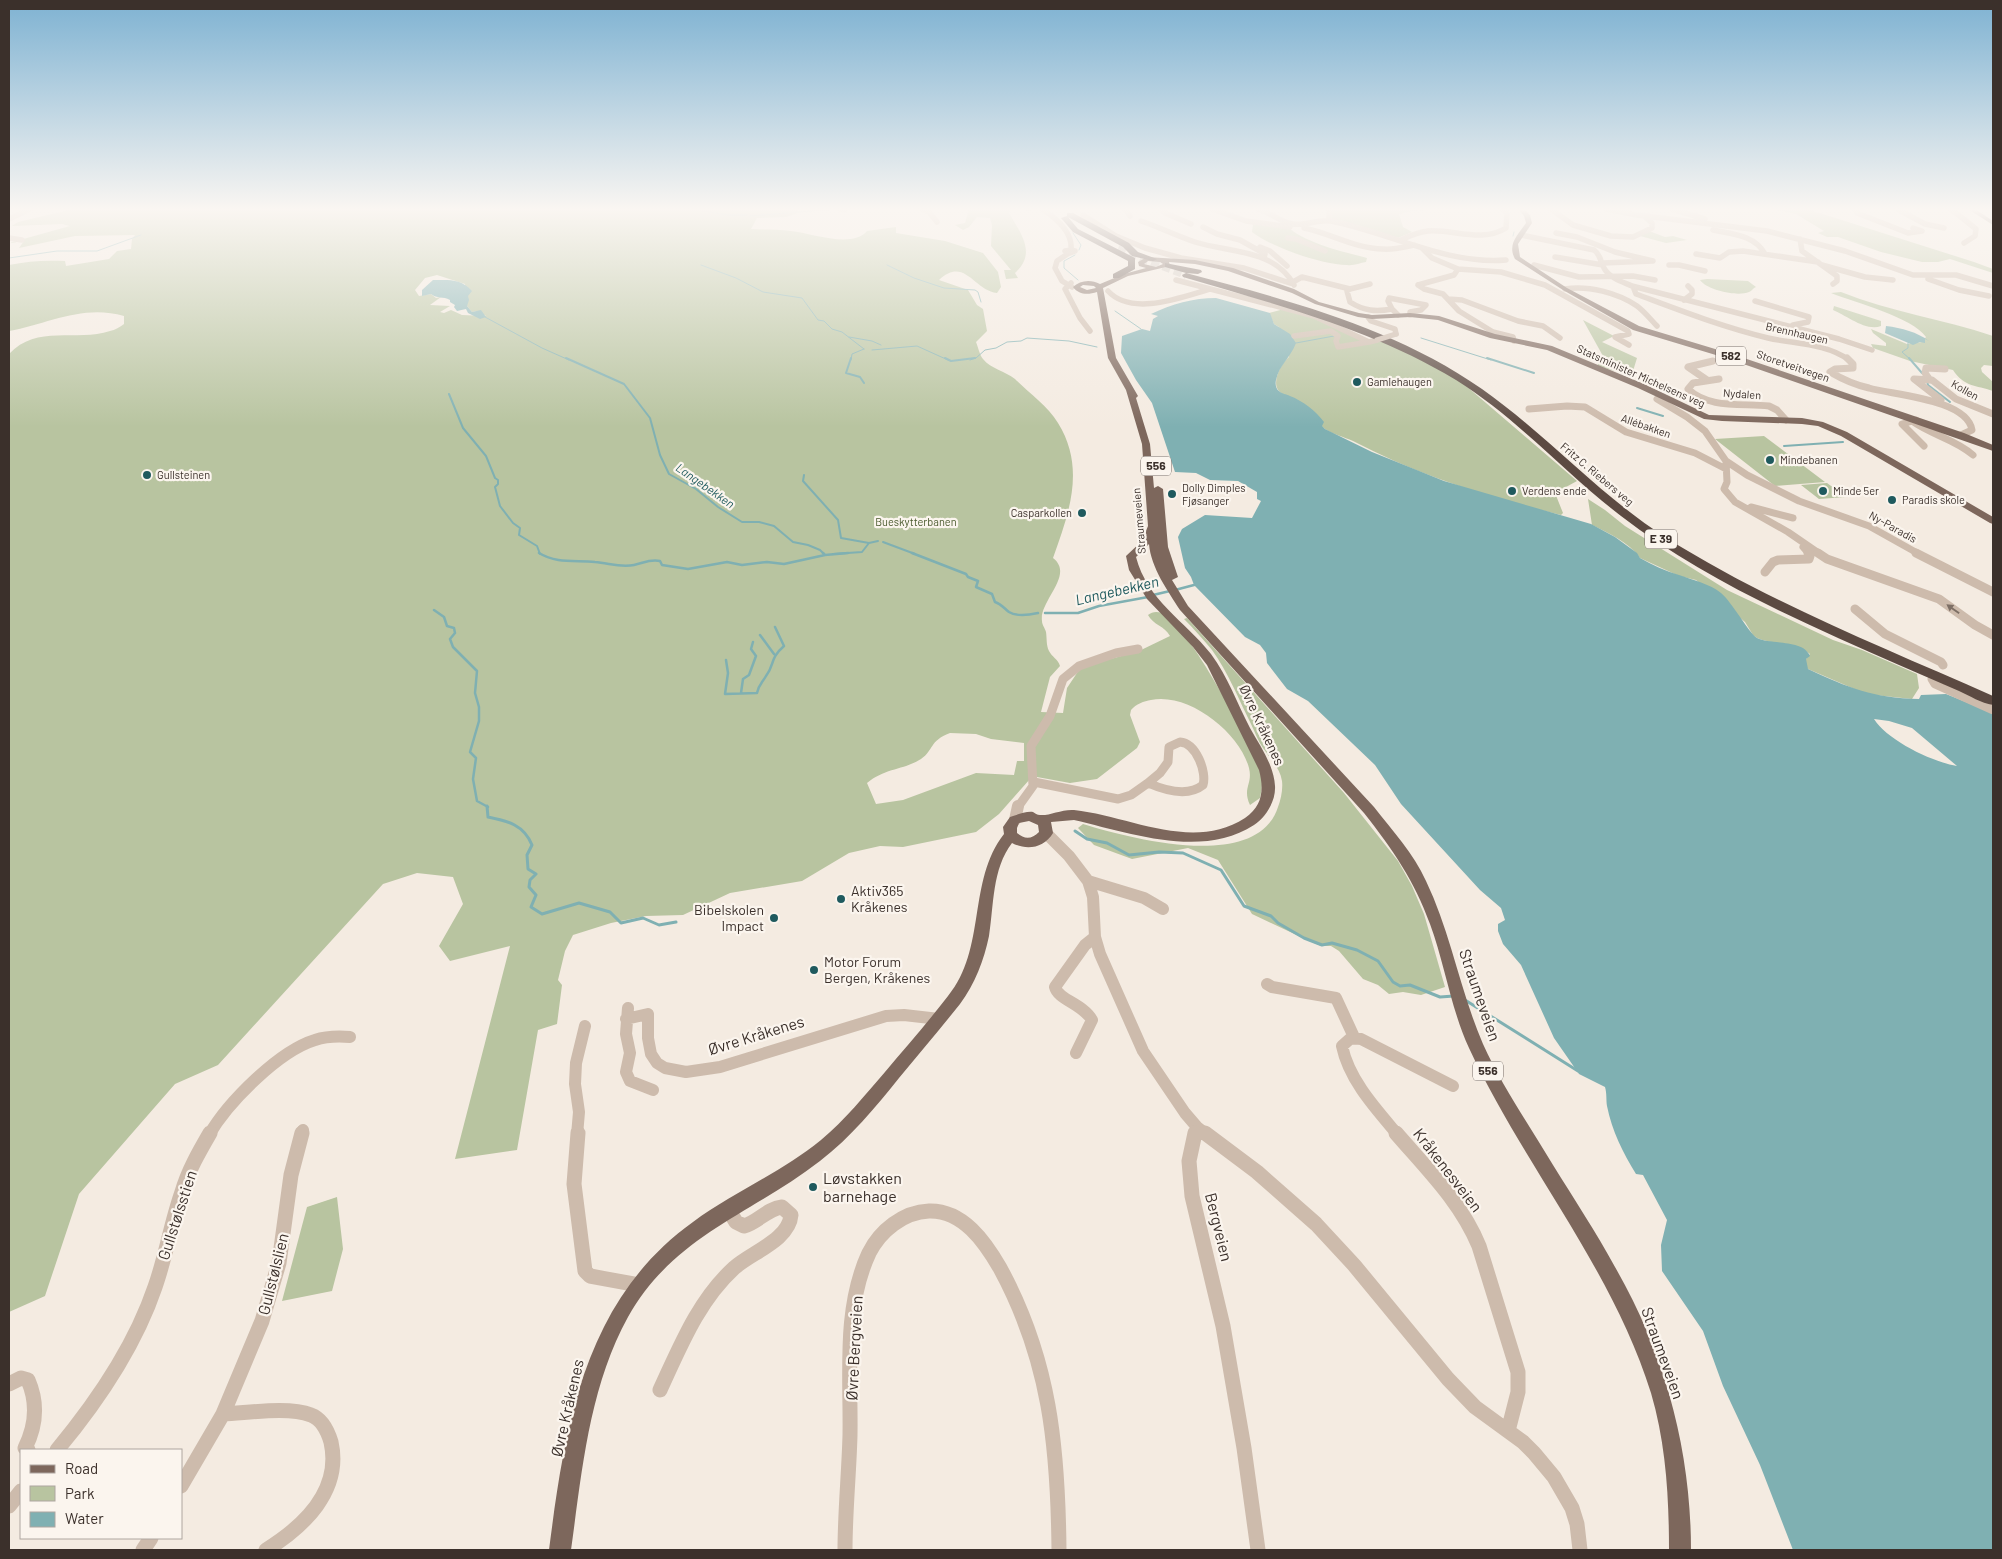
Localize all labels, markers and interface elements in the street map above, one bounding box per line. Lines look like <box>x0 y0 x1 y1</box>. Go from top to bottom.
street label: Brennhaugen <box>1765 319 1830 346</box>
street label: Statsminister Michelsens veg <box>1575 341 1707 410</box>
road number: 582 <box>1716 346 1746 366</box>
street label: Storetveitvegen <box>1755 347 1831 384</box>
place label: Gamlehaugen <box>1367 375 1432 388</box>
marker: Gamlehaugen <box>1351 376 1363 388</box>
street label: Kollen <box>1949 377 1981 402</box>
street label: Nydalen <box>1722 386 1762 401</box>
street label: Allébakken <box>1620 411 1673 440</box>
street label: Fritz C. Riebers veg <box>1558 439 1637 508</box>
place label: Mindebanen <box>1780 453 1838 466</box>
marker: Mindebanen <box>1764 454 1776 466</box>
road number: 556 <box>1141 456 1171 476</box>
water label: Langebekken <box>674 460 737 510</box>
place label: Gullsteinen <box>157 468 210 481</box>
marker: Gullsteinen <box>141 469 153 481</box>
place label: Dolly Dimples Fjøsanger <box>1182 481 1245 507</box>
place label: Verdens ende <box>1522 484 1587 497</box>
place label: Minde 5er <box>1833 484 1879 497</box>
marker: Verdens ende <box>1506 485 1518 497</box>
marker: Minde 5er <box>1817 485 1829 497</box>
street label: Straumeveien <box>1129 487 1148 555</box>
marker: Dolly Dimples Fjøsanger <box>1166 488 1178 500</box>
place label: Paradis skole <box>1902 493 1965 506</box>
marker: Paradis skole <box>1886 494 1898 506</box>
place label: Casparkollen <box>1011 506 1072 519</box>
marker: Casparkollen <box>1076 507 1088 519</box>
street label: Ny-Paradis <box>1867 508 1919 545</box>
park label: Bueskytterbanen <box>875 515 957 528</box>
road number: E 39 <box>1645 530 1677 548</box>
water label: Langebekken <box>1073 572 1160 608</box>
one-way arrow <box>1946 604 1959 614</box>
street label: Øvre Kråkenes <box>1236 682 1289 768</box>
place label: Aktiv365 Kråkenes <box>851 882 908 915</box>
marker: Aktiv365 Kråkenes <box>835 893 847 905</box>
place label: Bibelskolen Impact <box>694 901 764 934</box>
marker: Bibelskolen Impact <box>768 912 780 924</box>
street label: Straumeveien <box>1456 946 1505 1043</box>
place label: Motor Forum Bergen, Kråkenes <box>824 953 931 986</box>
marker: Motor Forum Bergen, Kråkenes <box>808 964 820 976</box>
street label: Øvre Kråkenes <box>705 1011 806 1058</box>
road number: 556 <box>1473 1062 1503 1080</box>
street label: Kråkenesveien <box>1410 1124 1487 1215</box>
street label: Gullstølsstien <box>153 1168 200 1262</box>
place label: Løvstakken barnehage <box>823 1168 902 1205</box>
marker: Løvstakken barnehage <box>807 1181 819 1193</box>
street label: Bergveien <box>1202 1191 1237 1263</box>
street label: Gullstølslien <box>253 1231 292 1317</box>
street label: Øvre Bergveien <box>841 1295 866 1401</box>
street label: Straumeveien <box>1638 1304 1689 1401</box>
street label: Øvre Kråkenes <box>546 1357 587 1459</box>
legend <box>20 1449 182 1539</box>
text: Road <box>65 1459 98 1477</box>
text: Park <box>65 1484 95 1502</box>
text: Water <box>65 1509 104 1527</box>

